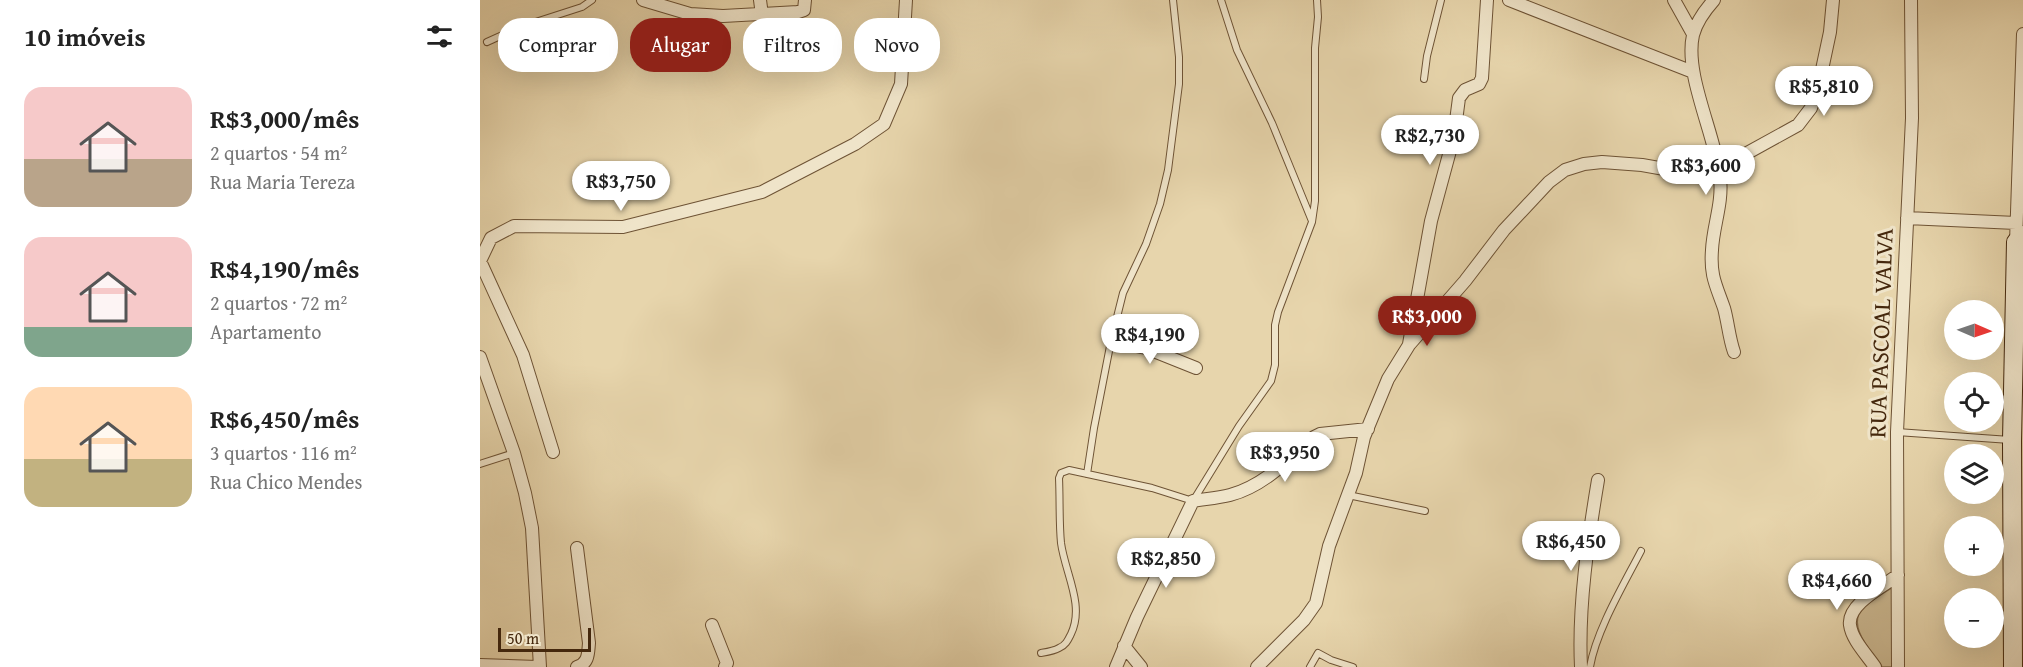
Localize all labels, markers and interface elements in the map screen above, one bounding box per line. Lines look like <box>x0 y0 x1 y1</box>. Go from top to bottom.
text: 10 imóveis <box>24 17 146 56</box>
chip: Comprar <box>498 18 618 72</box>
chip: Alugar <box>630 18 731 72</box>
chip: Filtros <box>743 18 842 72</box>
chip: Novo <box>854 18 940 72</box>
icon: filters <box>423 20 456 53</box>
pin: R$5,810 <box>1769 66 1879 117</box>
text: R$5,810 <box>1789 71 1859 100</box>
text: R$3,000/mês <box>210 99 359 138</box>
icon: home <box>72 111 144 183</box>
pin: R$2,730 <box>1375 115 1485 166</box>
text: R$2,730 <box>1395 120 1465 149</box>
text: 2 quartos · 54 m² <box>210 138 347 167</box>
pin: R$3,600 <box>1651 145 1761 196</box>
text: R$3,600 <box>1671 150 1741 179</box>
pin: R$3,750 <box>566 161 676 212</box>
text: R$3,750 <box>586 166 656 195</box>
text: Rua Maria Tereza <box>210 167 355 196</box>
street label: RUA PASCOAL VALVA <box>1859 227 1902 438</box>
text: R$4,190/mês <box>210 249 359 288</box>
icon: home <box>72 261 144 333</box>
text: 2 quartos · 72 m² <box>210 288 347 317</box>
pin: R$3,000 <box>1372 296 1482 347</box>
north arrow <box>1944 300 2004 360</box>
map controls <box>1944 300 2004 648</box>
text: R$3,000 <box>1392 301 1462 330</box>
pin: R$4,190 <box>1095 314 1205 365</box>
text: Apartamento <box>210 317 321 346</box>
text: R$4,190 <box>1115 319 1185 348</box>
button: locate <box>1944 372 2004 432</box>
text: R$6,450/mês <box>210 399 359 438</box>
icon: home <box>72 411 144 483</box>
pin: R$3,950 <box>1230 432 1340 483</box>
text: R$3,950 <box>1250 437 1320 466</box>
text: 3 quartos · 116 m² <box>210 438 357 467</box>
button: layers <box>1944 444 2004 504</box>
text: Rua Chico Mendes <box>210 467 362 496</box>
button: + <box>1944 516 2004 576</box>
pin: R$6,450 <box>1516 521 1626 572</box>
text: R$6,450 <box>1536 526 1606 555</box>
pin: R$2,850 <box>1111 538 1221 589</box>
text: R$2,850 <box>1131 543 1201 572</box>
pin: R$4,660 <box>1782 560 1892 611</box>
text: R$4,660 <box>1802 565 1872 594</box>
button: − <box>1944 588 2004 648</box>
scale bar <box>498 625 591 652</box>
text: 50 m <box>507 626 539 650</box>

